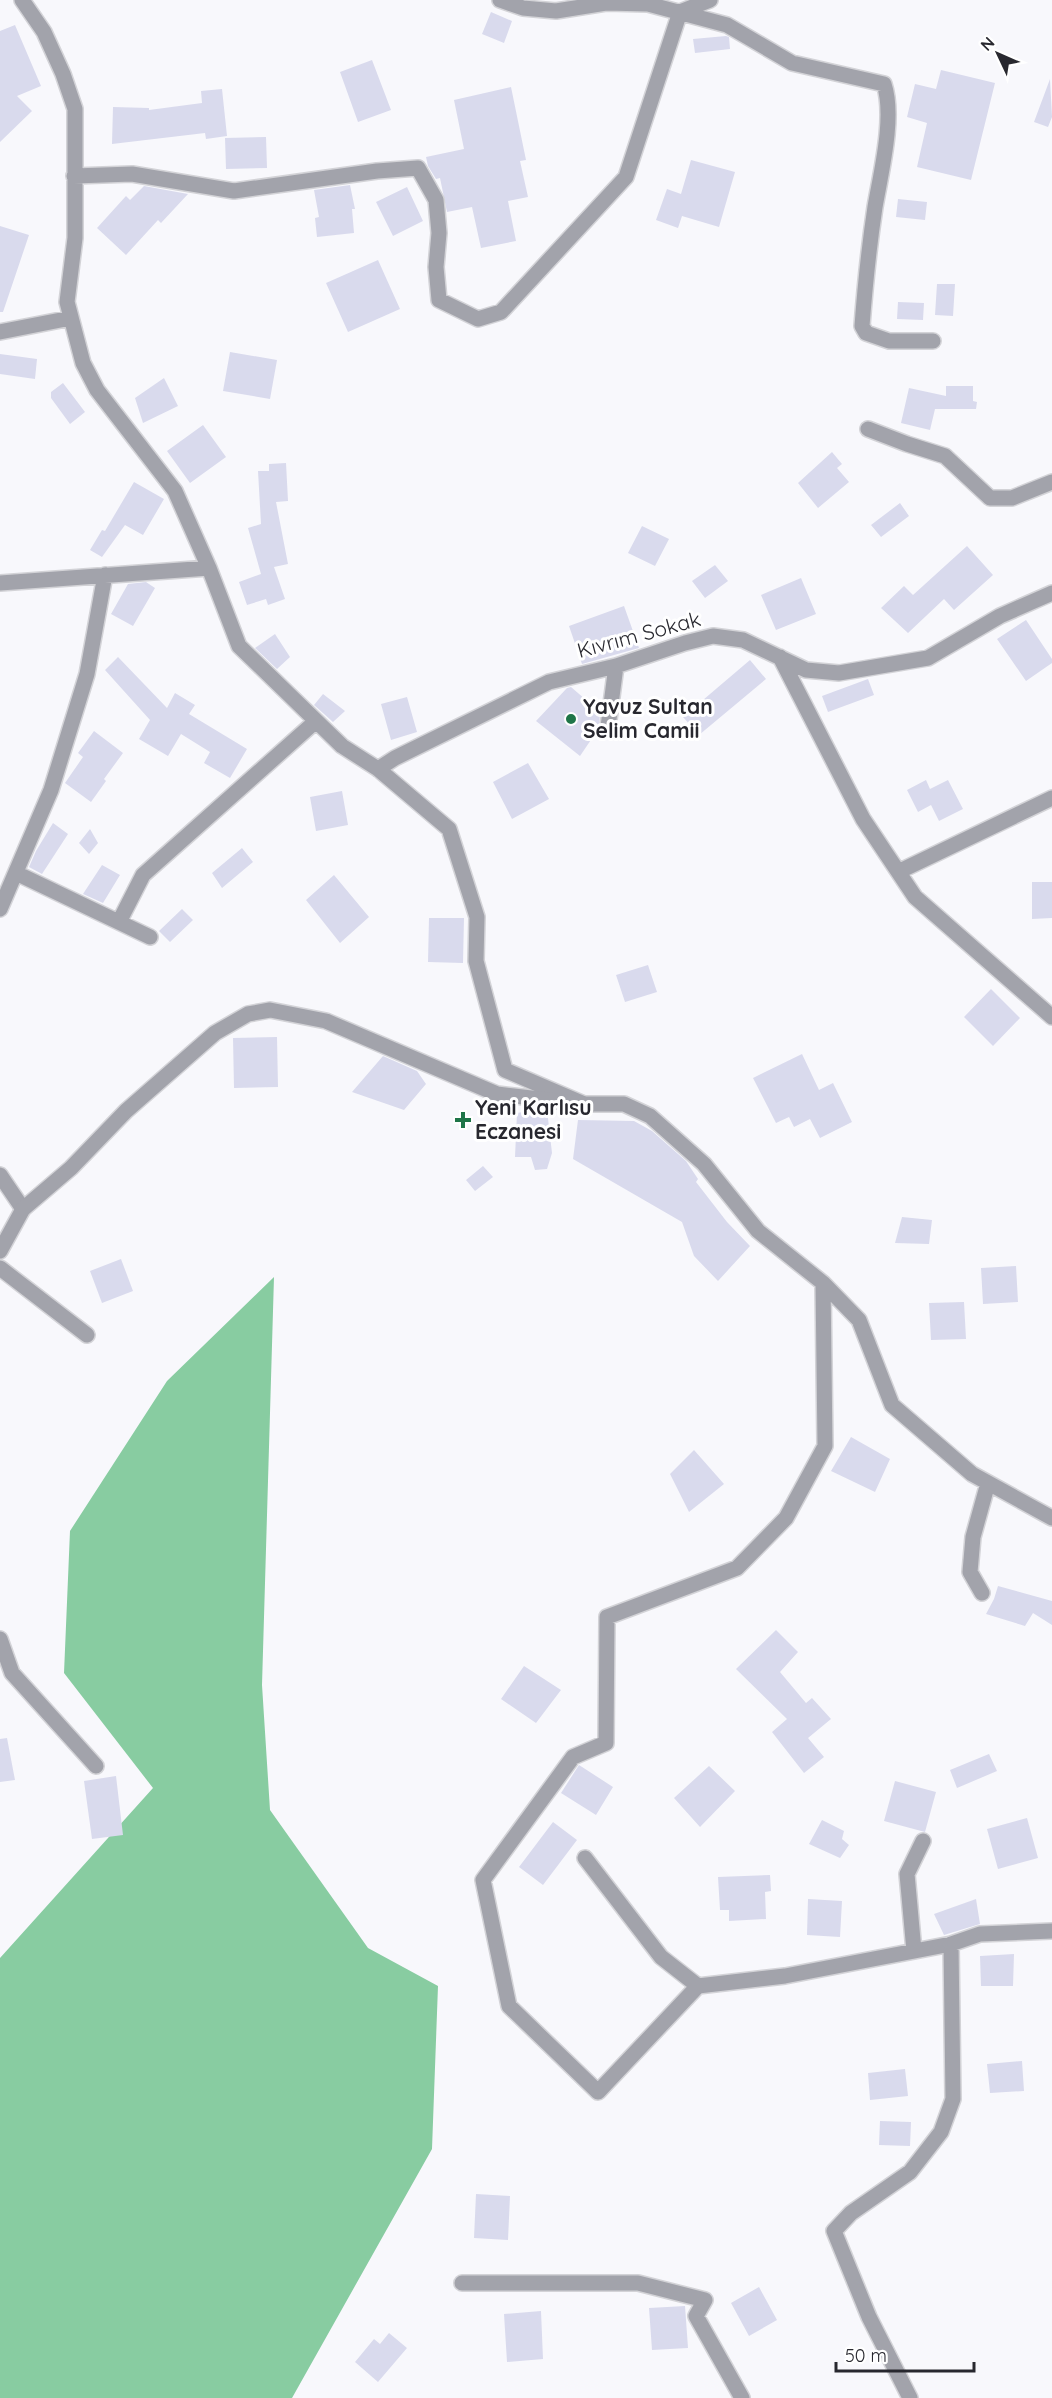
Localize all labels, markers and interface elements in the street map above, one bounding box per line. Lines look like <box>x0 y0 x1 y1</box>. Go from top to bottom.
north arrow <box>968 24 1028 84</box>
text: N <box>976 32 998 55</box>
street label: Kıvrım Sokak <box>574 605 703 663</box>
place label: Yavuz Sultan Selim Camii <box>583 693 713 743</box>
marker: Yavuz Sultan Selim Camii <box>564 712 578 726</box>
place label: Yeni Karlısu Eczanesi <box>475 1094 592 1144</box>
marker: Yeni Karlısu Eczanesi <box>456 1113 470 1127</box>
scale bar <box>836 2335 974 2373</box>
text: 50 m <box>845 2344 887 2367</box>

